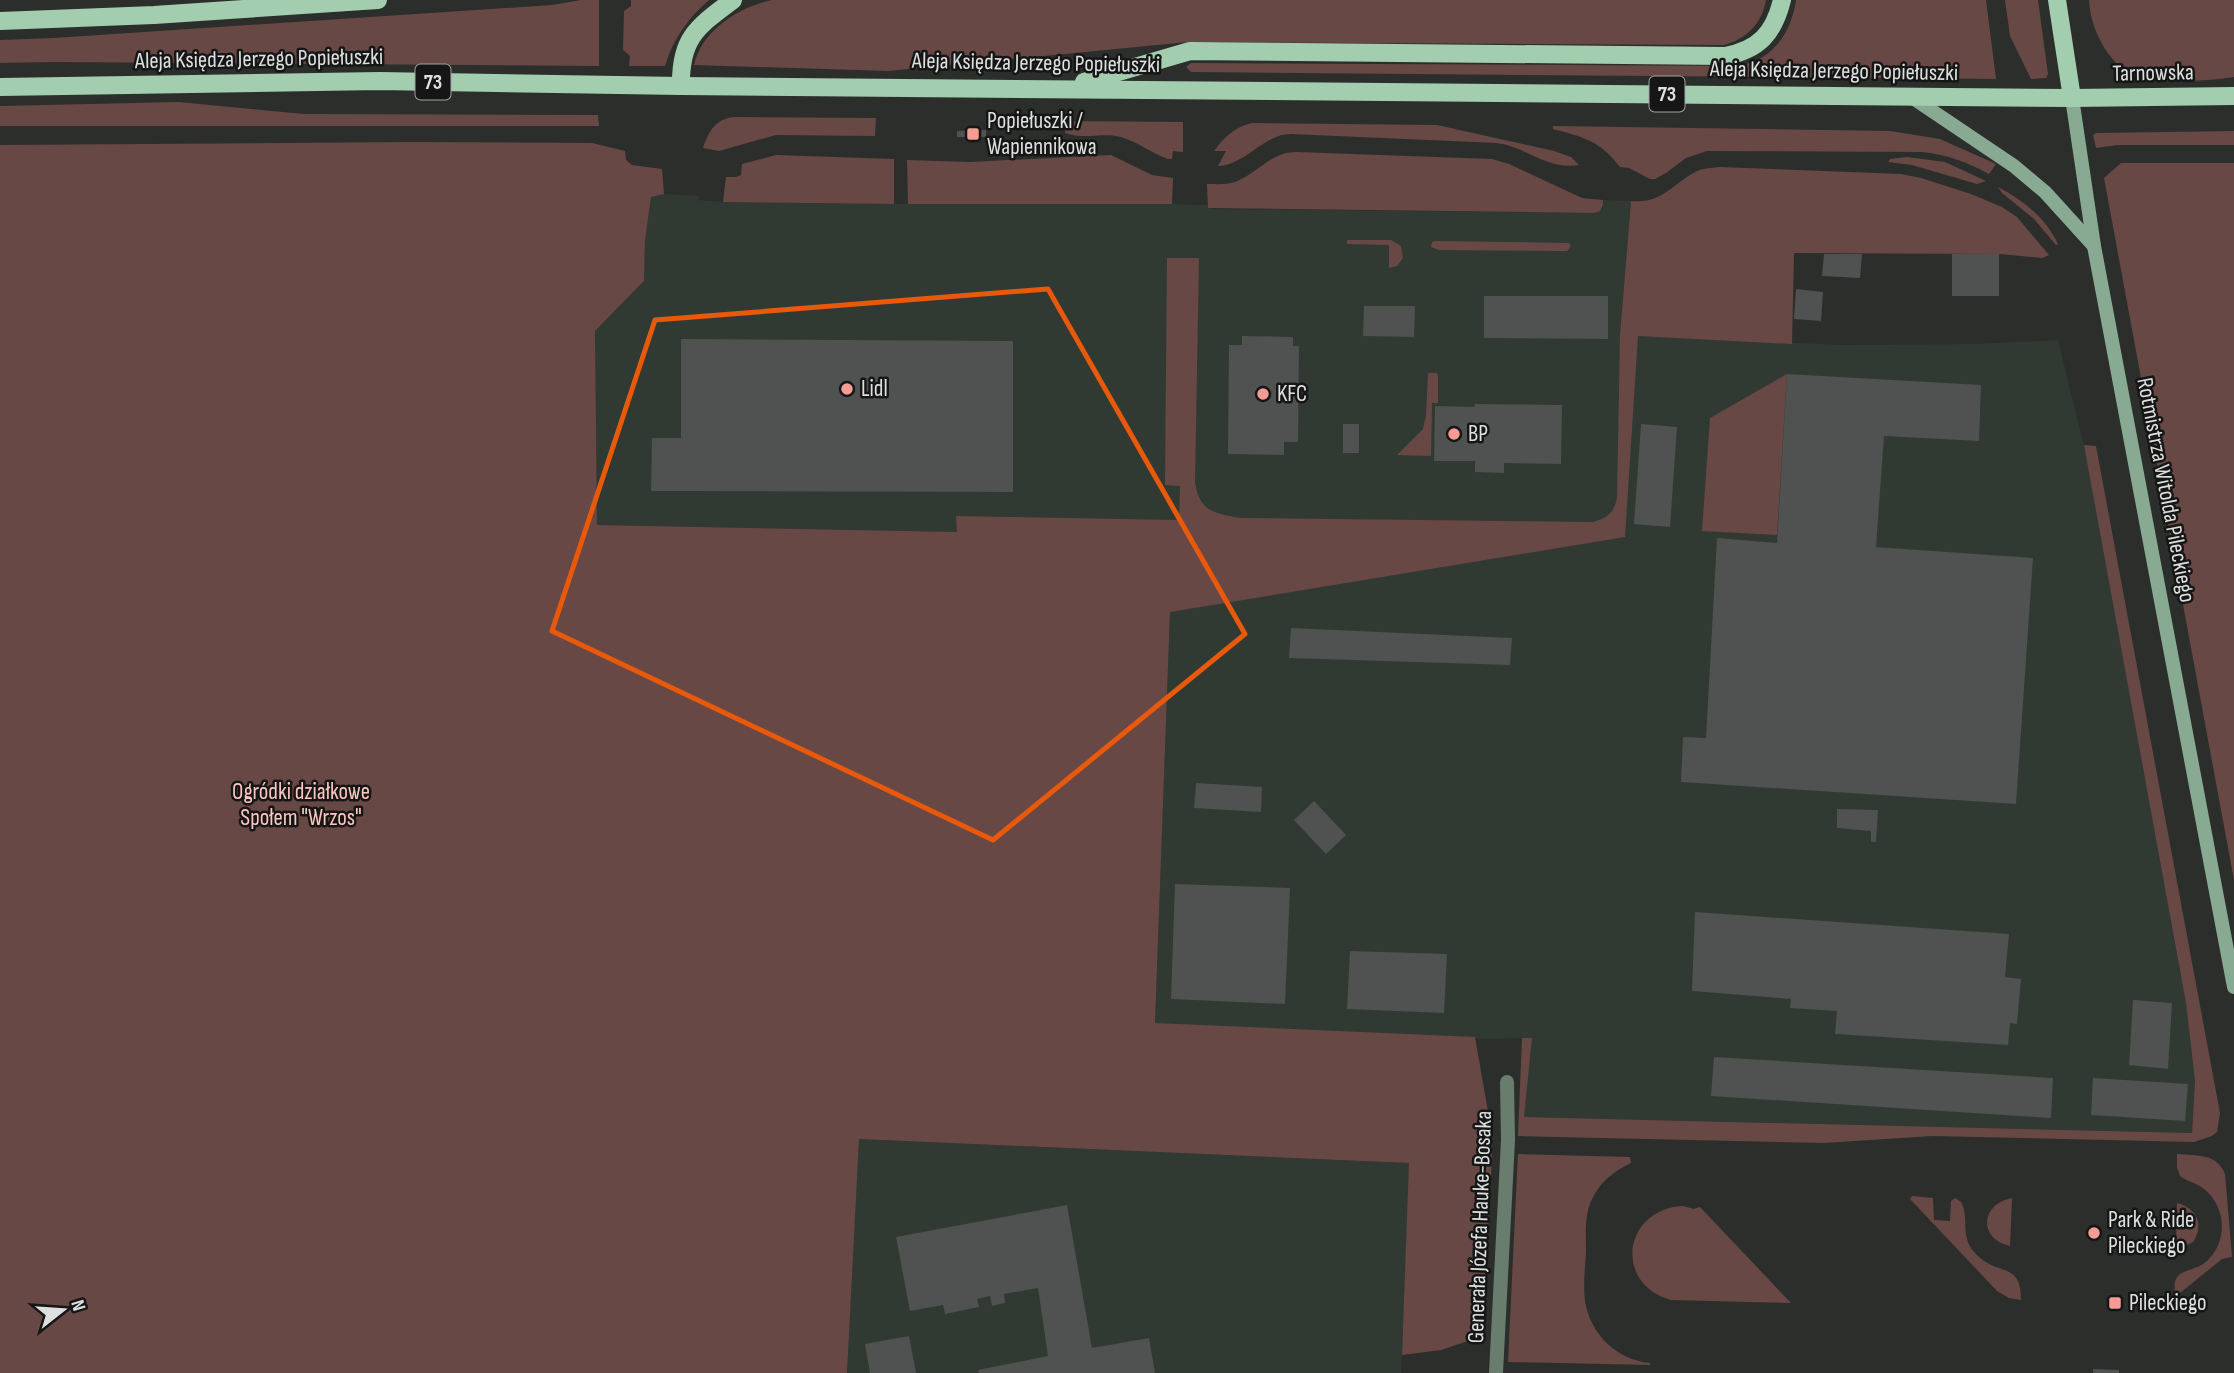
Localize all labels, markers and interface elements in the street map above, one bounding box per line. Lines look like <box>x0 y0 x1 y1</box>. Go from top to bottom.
street label: Aleja Księdza Jerzego Popiełuszki <box>134 43 383 75</box>
street label: Aleja Księdza Jerzego Popiełuszki <box>911 47 1160 79</box>
street label: Aleja Księdza Jerzego Popiełuszki <box>1709 55 1958 87</box>
street label: Tarnowska <box>2112 58 2194 88</box>
road number: 73 <box>416 64 450 100</box>
road number: 73 <box>1650 76 1684 112</box>
place label: Popiełuszki / Wapiennikowa <box>987 107 1097 161</box>
marker: Popiełuszki / Wapiennikowa <box>965 126 981 142</box>
place label: Lidl <box>861 375 888 403</box>
street label: Rotmistrza Witolda Pileckiego <box>2130 375 2202 605</box>
place label: KFC <box>1277 380 1307 408</box>
marker: Lidl <box>839 381 855 397</box>
marker: KFC <box>1255 386 1271 402</box>
place label: BP <box>1468 420 1488 448</box>
marker: BP <box>1446 426 1462 442</box>
park label: Ogródki działkowe Społem "Wrzos" <box>232 778 370 832</box>
street label: Generała Józefa Hauke-Bosaka <box>1462 1110 1498 1344</box>
place label: Park & Ride Pileckiego <box>2108 1206 2194 1260</box>
marker: Park & Ride Pileckiego <box>2086 1225 2102 1241</box>
north arrow <box>28 1275 98 1345</box>
place label: Pileckiego <box>2129 1289 2207 1317</box>
marker: Pileckiego <box>2107 1295 2123 1311</box>
text: N <box>65 1297 90 1314</box>

